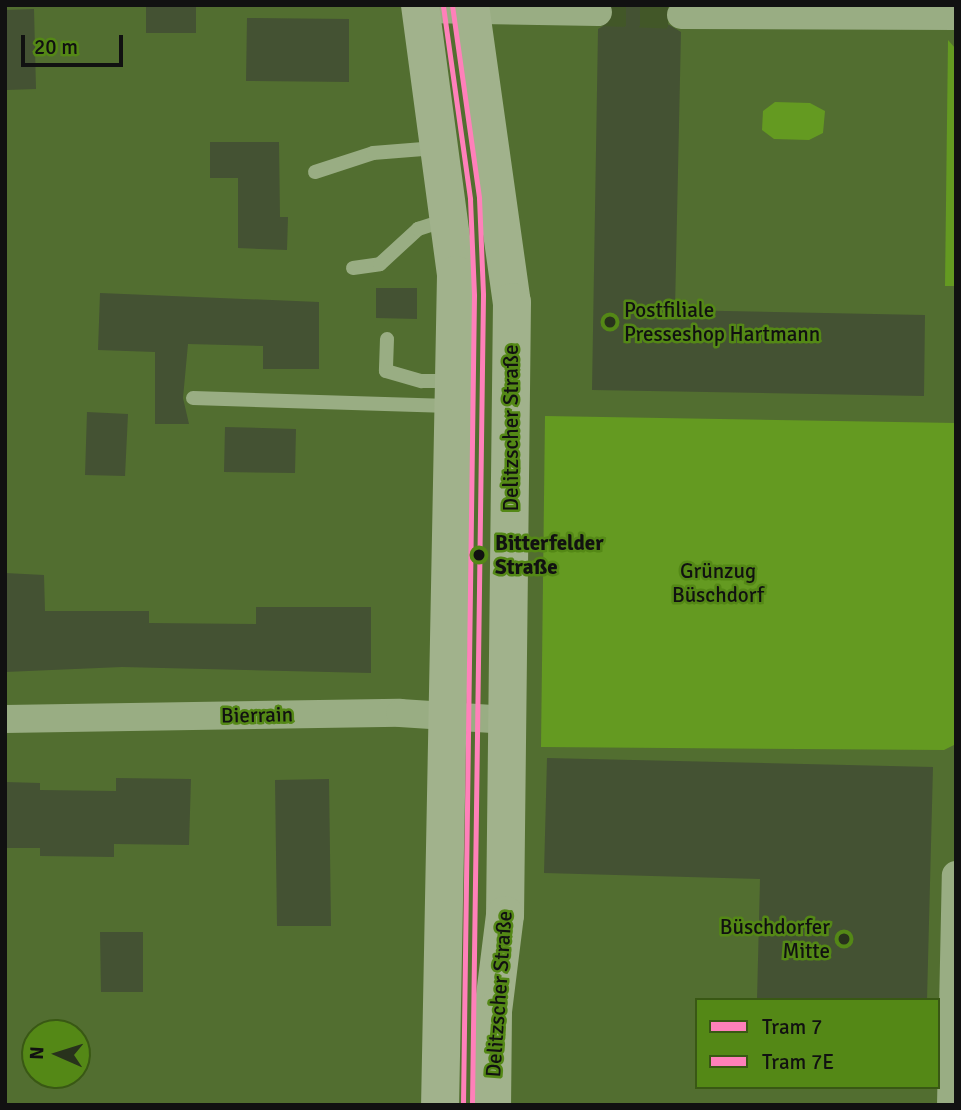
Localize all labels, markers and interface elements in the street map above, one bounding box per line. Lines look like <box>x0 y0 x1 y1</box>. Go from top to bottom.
scale bar <box>24 21 126 65</box>
text: 20 m <box>34 34 78 60</box>
place label: Postfiliale Presseshop Hartmann <box>624 297 820 347</box>
marker: Postfiliale Presseshop Hartmann <box>602 314 618 330</box>
street label: Delitzscher Straße <box>498 344 524 512</box>
place label: Bitterfelder Straße <box>495 530 604 580</box>
marker: Bitterfelder Straße <box>469 545 489 565</box>
park label: Grünzug Büschdorf <box>672 558 764 608</box>
street label: Bierrain <box>221 702 293 728</box>
street label: Delitzscher Straße <box>481 910 517 1078</box>
place label: Büschdorfer Mitte <box>720 914 830 964</box>
marker: Büschdorfer Mitte <box>836 931 852 947</box>
legend <box>695 998 940 1089</box>
text: Tram 7 <box>762 1014 822 1040</box>
north arrow <box>21 1019 91 1089</box>
text: N <box>25 1046 49 1060</box>
text: Tram 7E <box>762 1049 834 1075</box>

